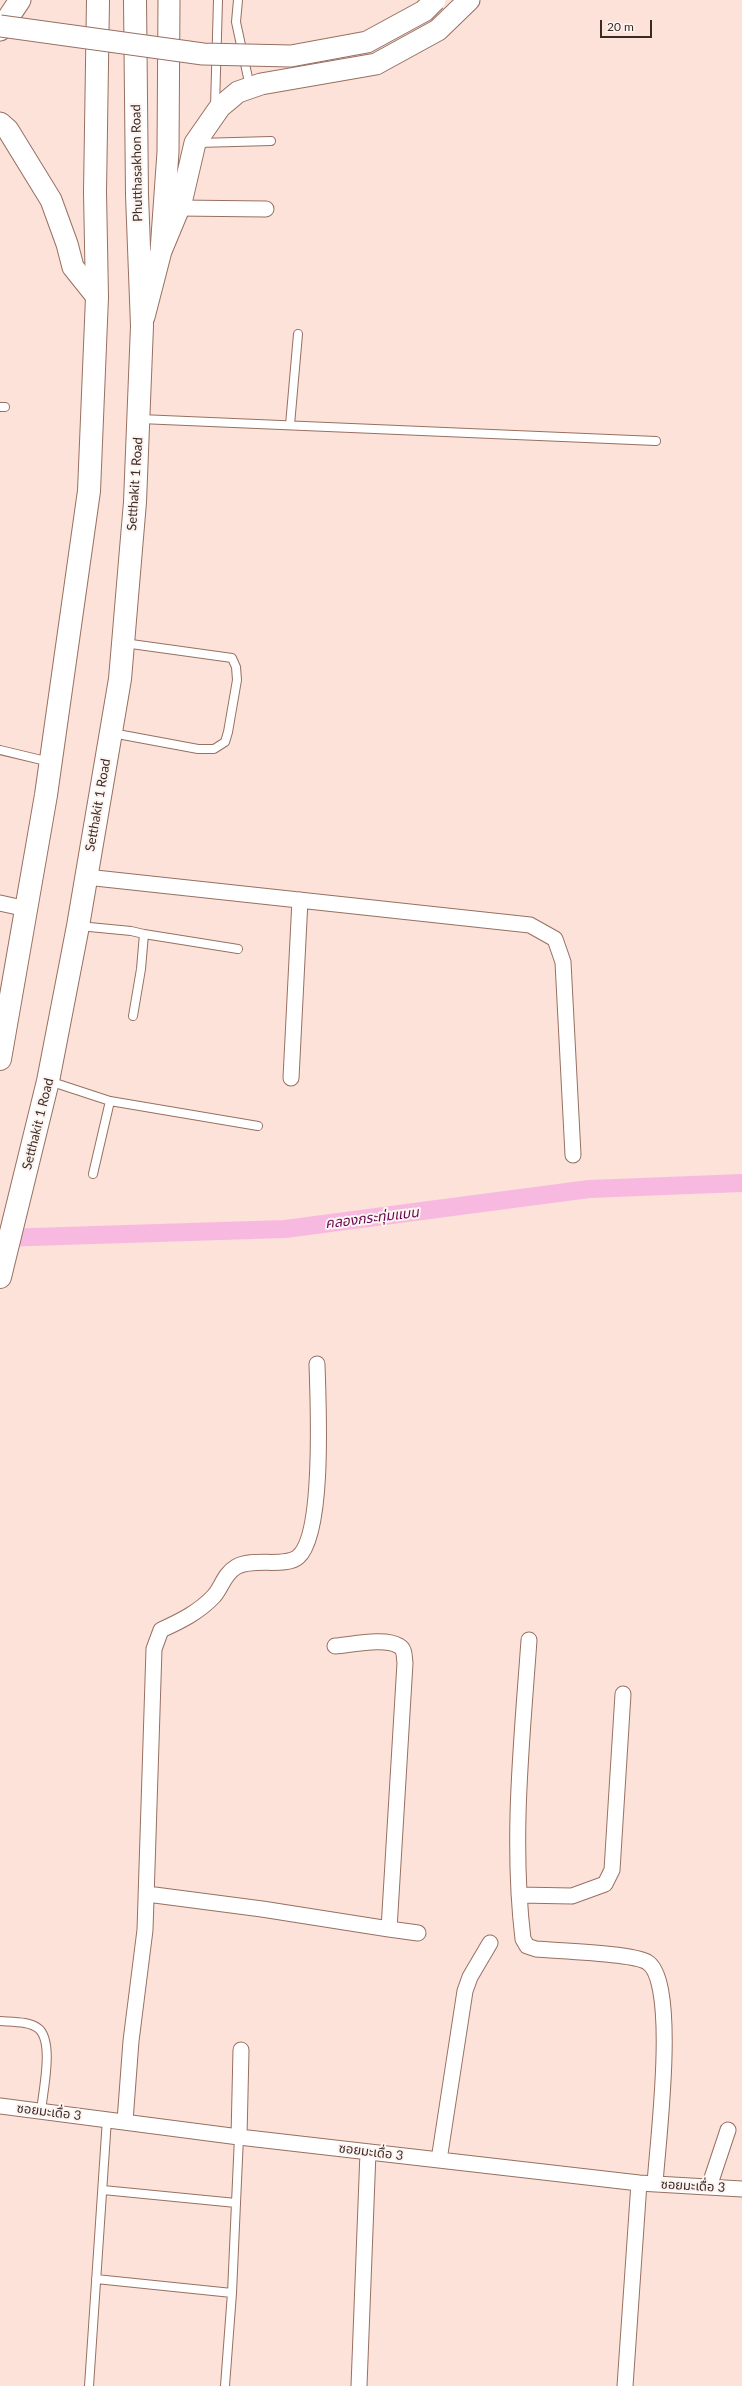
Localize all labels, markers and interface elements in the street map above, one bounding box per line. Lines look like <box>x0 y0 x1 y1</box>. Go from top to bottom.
scale bar <box>602 12 654 38</box>
text: 20 m <box>607 19 634 34</box>
street label: Phutthasakhon Road <box>128 104 146 222</box>
street label: Setthakit 1 Road <box>124 437 146 531</box>
street label: Setthakit 1 Road <box>82 757 114 853</box>
street label: Setthakit 1 Road <box>19 1077 57 1171</box>
water label: คลองกระทุ่มแบน <box>324 1204 420 1232</box>
street label: ซอยมะเดื่อ 3 <box>16 2100 82 2124</box>
street label: ซอยมะเดื่อ 3 <box>338 2140 404 2164</box>
street label: ซอยมะเดื่อ 3 <box>660 2177 726 2195</box>

